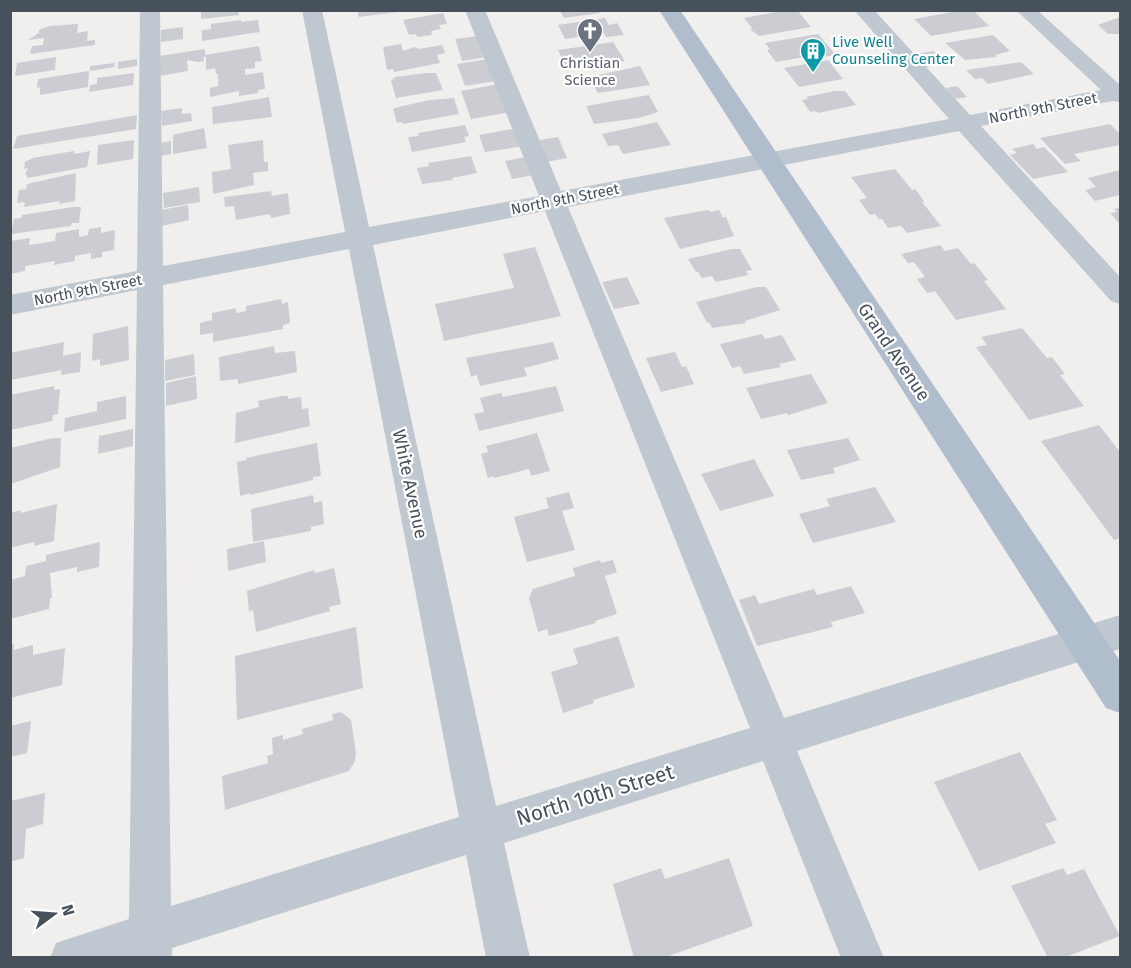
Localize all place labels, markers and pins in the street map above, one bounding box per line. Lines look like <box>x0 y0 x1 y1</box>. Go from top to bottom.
church icon: Christian Science <box>575 16 605 54</box>
place label: Live Well Counseling Center <box>832 33 955 68</box>
building icon: Live Well Counseling Center <box>798 36 828 74</box>
place label: Christian Science <box>560 54 620 89</box>

